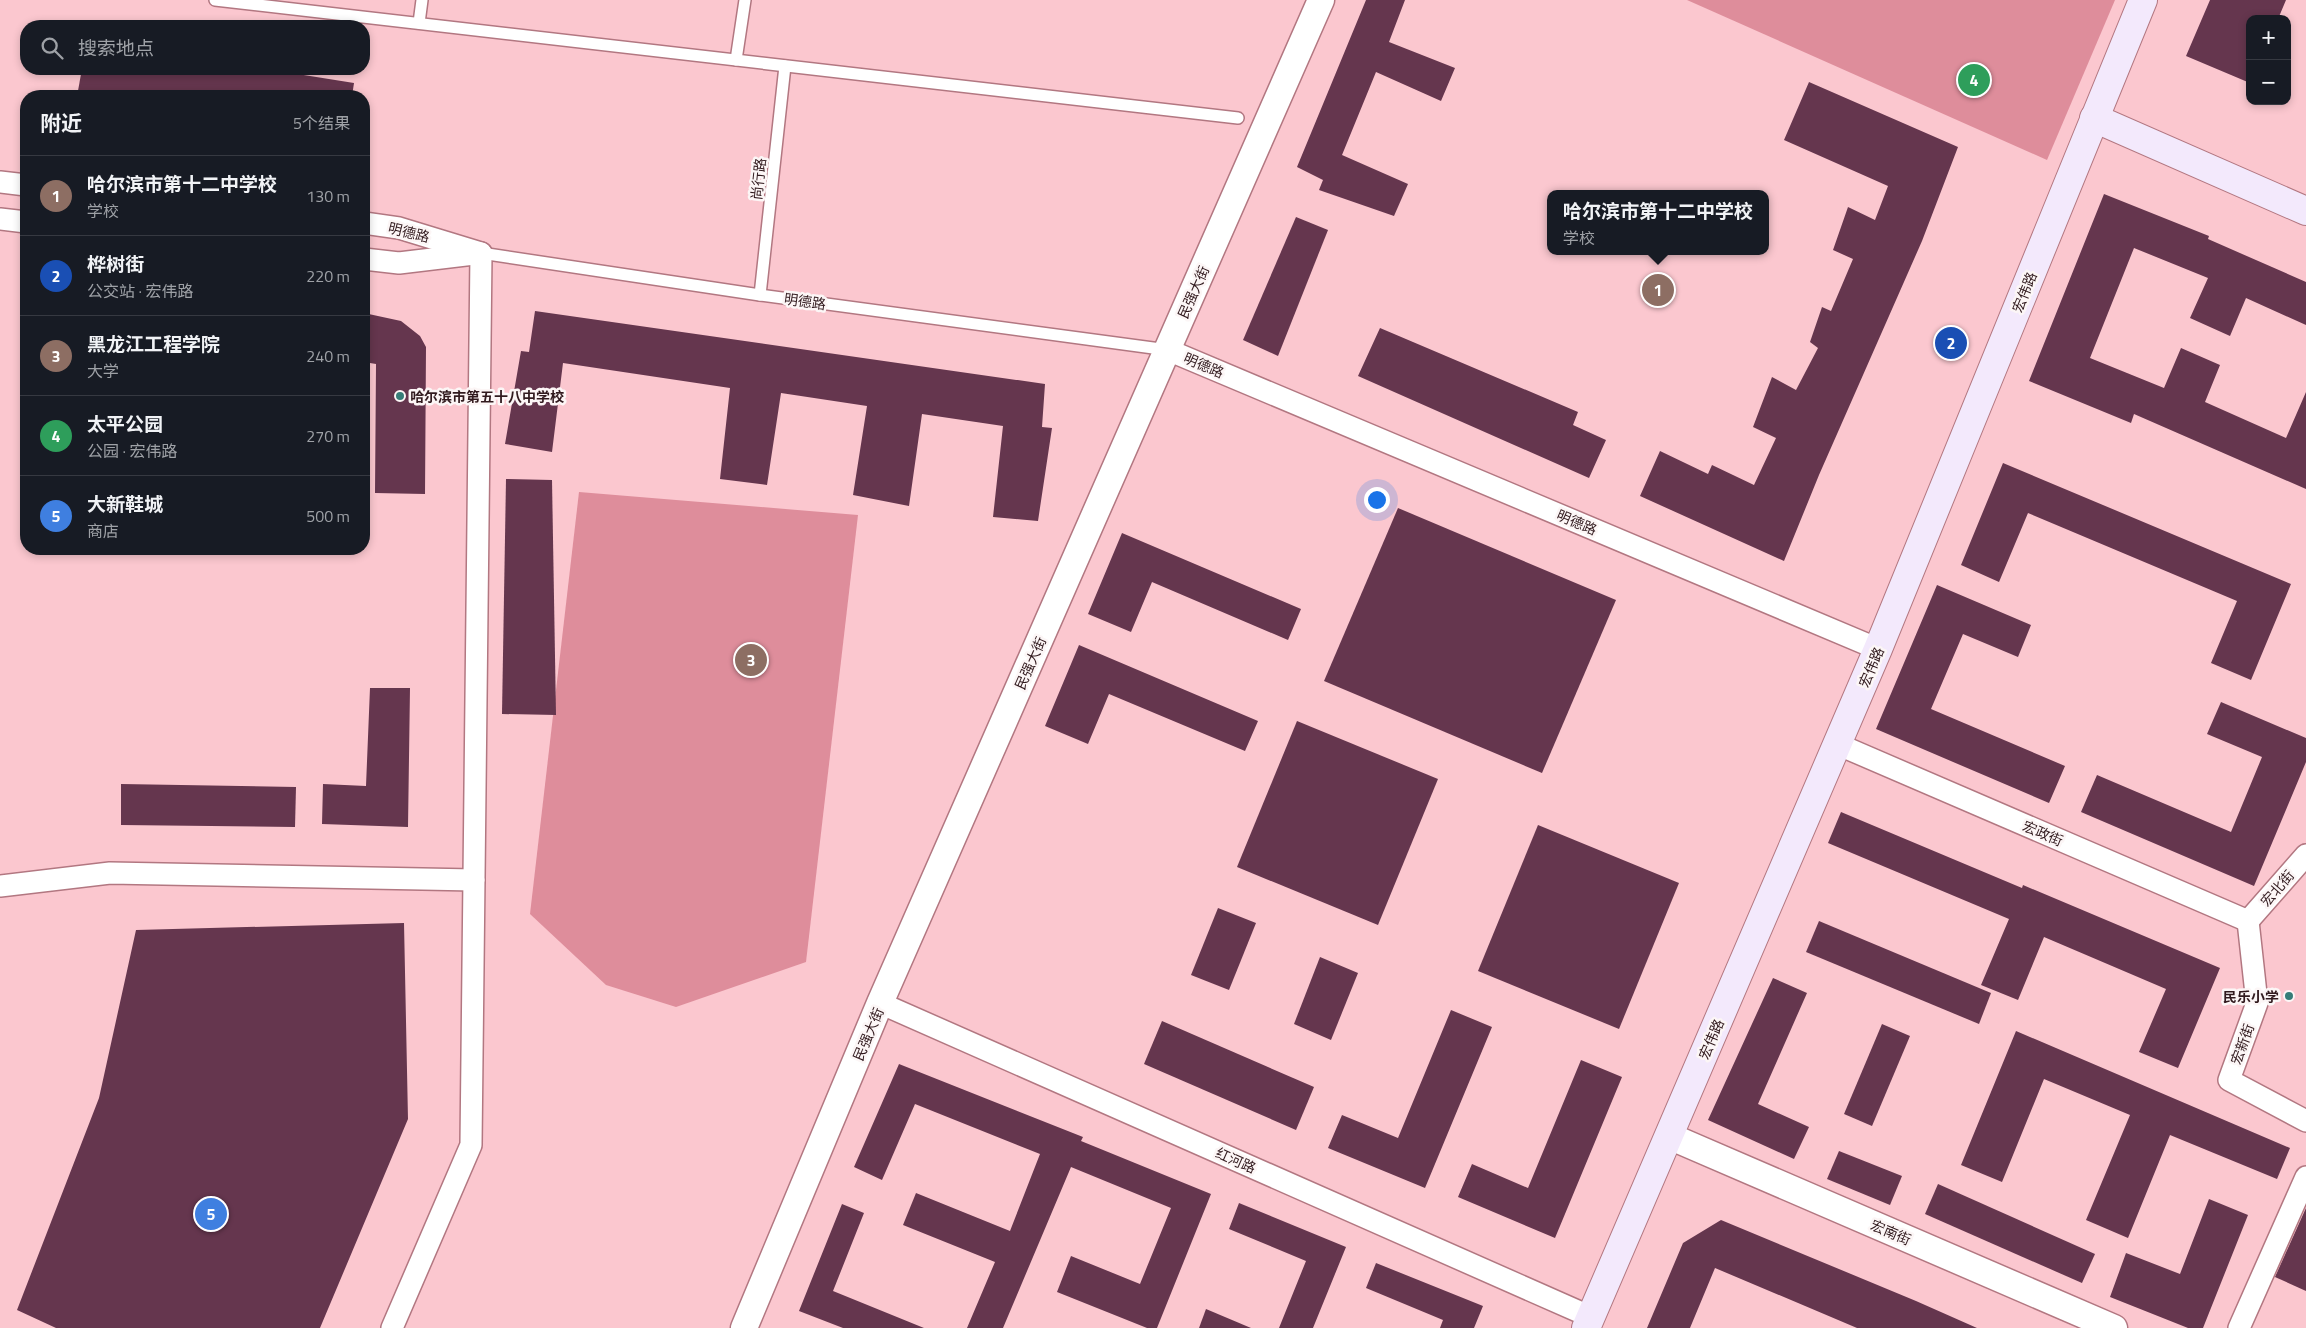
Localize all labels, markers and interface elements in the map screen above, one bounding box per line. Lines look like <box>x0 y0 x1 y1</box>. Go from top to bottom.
map controls <box>2246 15 2291 105</box>
button: + <box>2246 15 2291 60</box>
search box <box>20 20 370 75</box>
text: 搜索地点 <box>78 33 154 62</box>
icon: search <box>38 34 66 62</box>
button: − <box>2246 60 2291 105</box>
pin: 4 <box>1958 61 1990 99</box>
text: 附近 <box>40 107 82 139</box>
text: 5个结果 <box>293 111 350 135</box>
street label: 尚行路 <box>745 157 771 201</box>
text: 哈尔滨市第十二中学校 <box>87 169 277 198</box>
text: 1 <box>52 184 60 208</box>
text: 130 m <box>306 184 350 208</box>
popup <box>1547 190 1769 255</box>
text: 哈尔滨市第十二中学校 <box>1563 196 1753 225</box>
text: 学校 <box>87 199 119 223</box>
street label: 明德路 <box>386 217 432 247</box>
text: 学校 <box>1563 226 1595 250</box>
text: 桦树街 <box>87 249 144 278</box>
street label: 民强大街 <box>1172 262 1214 322</box>
text: 2 <box>52 264 60 288</box>
text: 220 m <box>306 264 350 288</box>
street label: 宏伟路 <box>2006 269 2042 315</box>
pin: 1 <box>1642 271 1674 309</box>
text: 公交站 · 宏伟路 <box>87 279 194 303</box>
street label: 明德路 <box>783 288 827 314</box>
pin: 2 <box>1935 324 1967 362</box>
text: 黑龙江工程学院 <box>87 329 220 358</box>
text: 3 <box>52 344 60 368</box>
text: 240 m <box>306 344 350 368</box>
street label: 明德路 <box>1181 347 1227 383</box>
text: 大学 <box>87 359 119 383</box>
place label: 哈尔滨市第五十八中学校 <box>410 386 564 407</box>
marker: 哈尔滨市第五十八中学校 <box>394 390 406 402</box>
text: 太平公园 <box>87 409 163 438</box>
text: 4 <box>52 424 60 448</box>
text: 270 m <box>306 424 350 448</box>
text: 公园 · 宏伟路 <box>87 439 178 463</box>
your location <box>1364 487 1390 513</box>
text: 大新鞋城 <box>87 489 163 518</box>
text: 5 <box>52 504 60 528</box>
text: 500 m <box>306 504 350 528</box>
street label: 明德路 <box>1554 504 1600 540</box>
text: 商店 <box>87 519 119 543</box>
street label: 民强大街 <box>1009 633 1051 693</box>
pin: 3 <box>735 641 767 679</box>
street label: 宏伟路 <box>1853 644 1889 690</box>
street label: 宏政街 <box>2020 815 2066 851</box>
street label: 宏北街 <box>2255 865 2299 911</box>
place label: 民乐小学 <box>2223 986 2279 1007</box>
marker: 民乐小学 <box>2283 990 2295 1002</box>
street label: 民强大街 <box>847 1004 889 1064</box>
street label: 宏伟路 <box>1693 1016 1729 1062</box>
street label: 宏新街 <box>2225 1021 2259 1067</box>
street label: 红河路 <box>1213 1142 1259 1178</box>
pin: 5 <box>195 1195 227 1233</box>
street label: 宏南街 <box>1868 1214 1914 1250</box>

